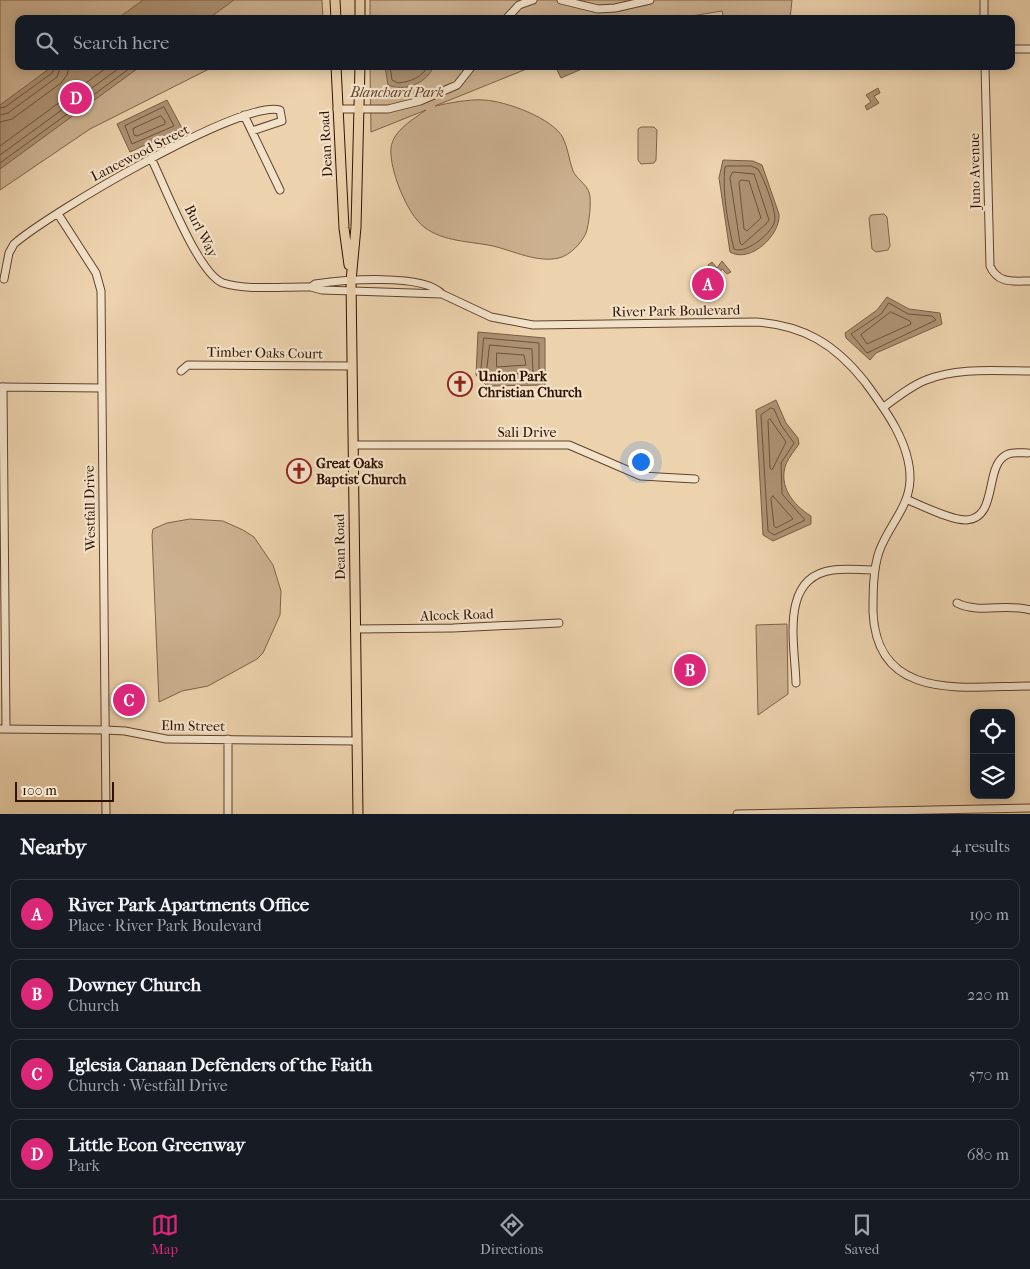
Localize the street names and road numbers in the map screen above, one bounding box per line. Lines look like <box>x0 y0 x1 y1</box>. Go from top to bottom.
street label: Dean Road <box>316 110 336 178</box>
street label: Lancewood Street <box>88 121 192 185</box>
street label: Juno Avenue <box>966 133 984 210</box>
street label: Burl Way <box>181 202 222 260</box>
street label: River Park Boulevard <box>611 301 741 321</box>
street label: Timber Oaks Court <box>207 343 323 363</box>
street label: Sali Drive <box>498 424 557 441</box>
street label: Westfall Drive <box>81 465 99 552</box>
street label: Dean Road <box>331 513 349 580</box>
street label: Alcock Road <box>419 605 494 625</box>
street label: Elm Street <box>161 717 225 735</box>

